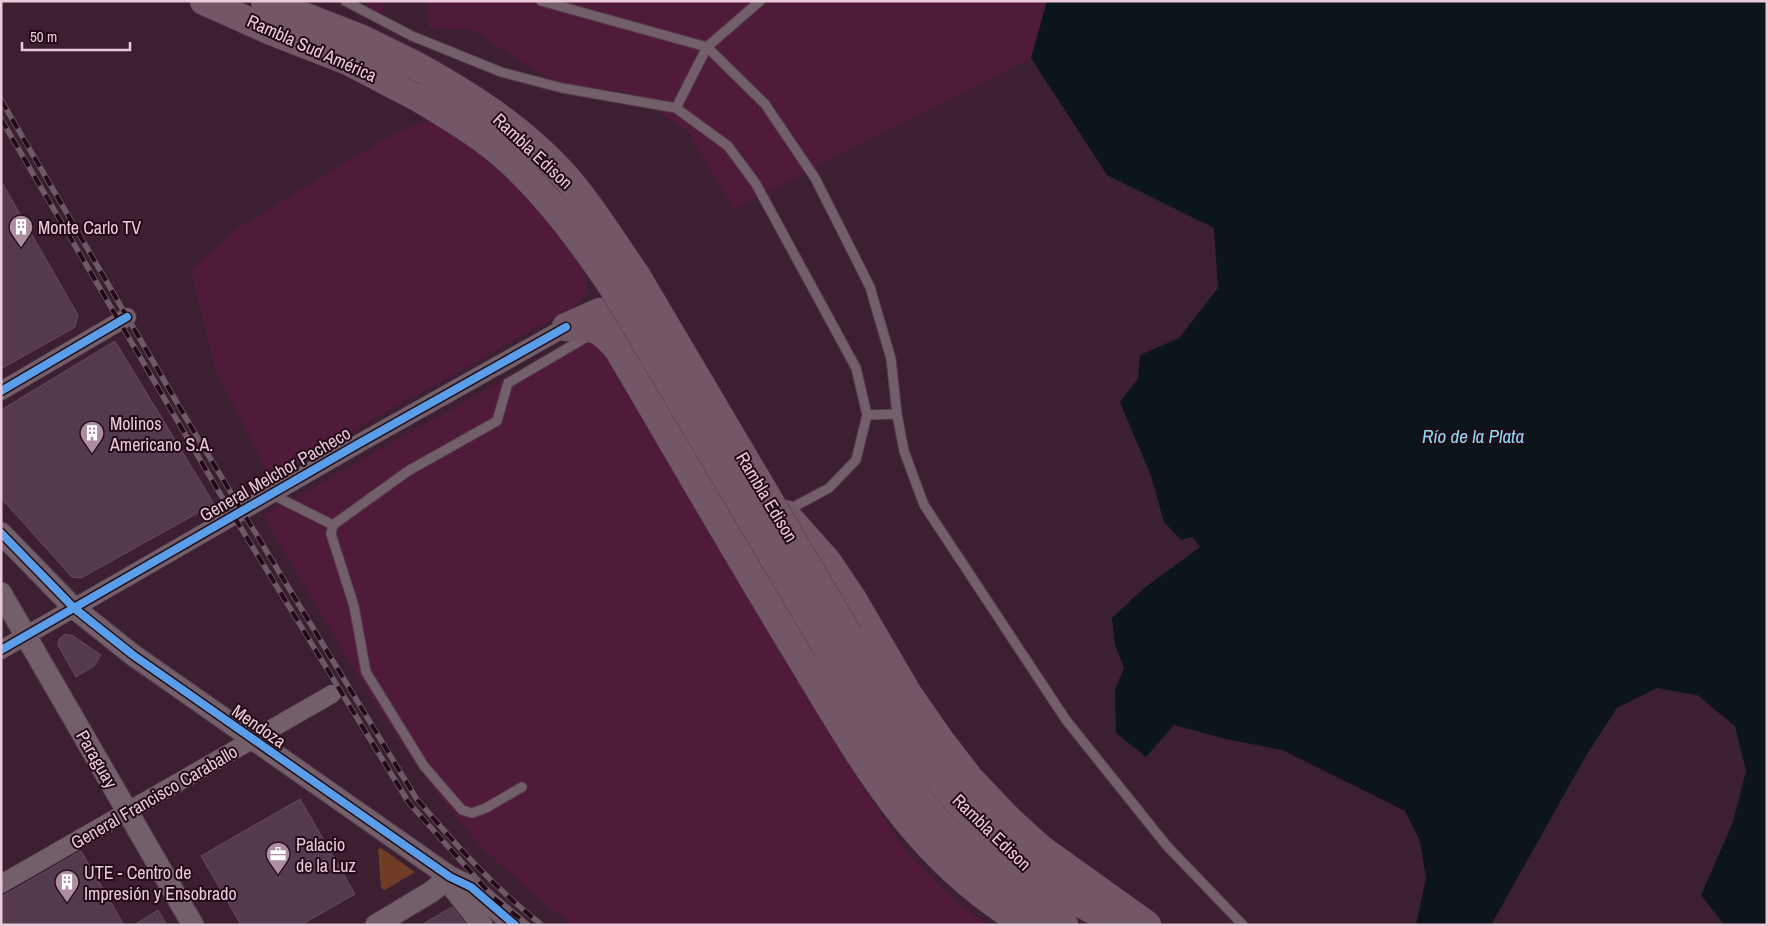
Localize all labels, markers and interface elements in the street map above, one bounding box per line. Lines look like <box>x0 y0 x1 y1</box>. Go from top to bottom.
street label: Rambla Sud América <box>243 8 381 88</box>
scale bar <box>22 20 130 52</box>
text: 50 m <box>30 26 57 47</box>
street label: Rambla Edison <box>488 107 578 195</box>
building icon: Monte Carlo TV <box>8 214 34 248</box>
place label: Monte Carlo TV <box>38 215 141 240</box>
place label: Molinos Americano S.A. <box>109 411 213 457</box>
building icon: Molinos Americano S.A. <box>79 420 105 454</box>
street label: General Melchor Pacheco <box>195 421 355 527</box>
water label: Río de la Plata <box>1422 423 1524 449</box>
street label: Rambla Edison <box>730 447 804 547</box>
street label: Mendoza <box>227 698 291 754</box>
street label: Paraguay <box>70 725 124 793</box>
street label: General Francisco Caraballo <box>66 739 242 855</box>
street label: Rambla Edison <box>947 788 1037 876</box>
place label: Palacio de la Luz <box>296 832 356 878</box>
office icon: Palacio de la Luz <box>265 841 291 875</box>
place label: UTE - Centro de Impresión y Ensobrado <box>84 860 237 906</box>
building icon: UTE - Centro de Impresión y Ensobrado <box>54 869 80 903</box>

